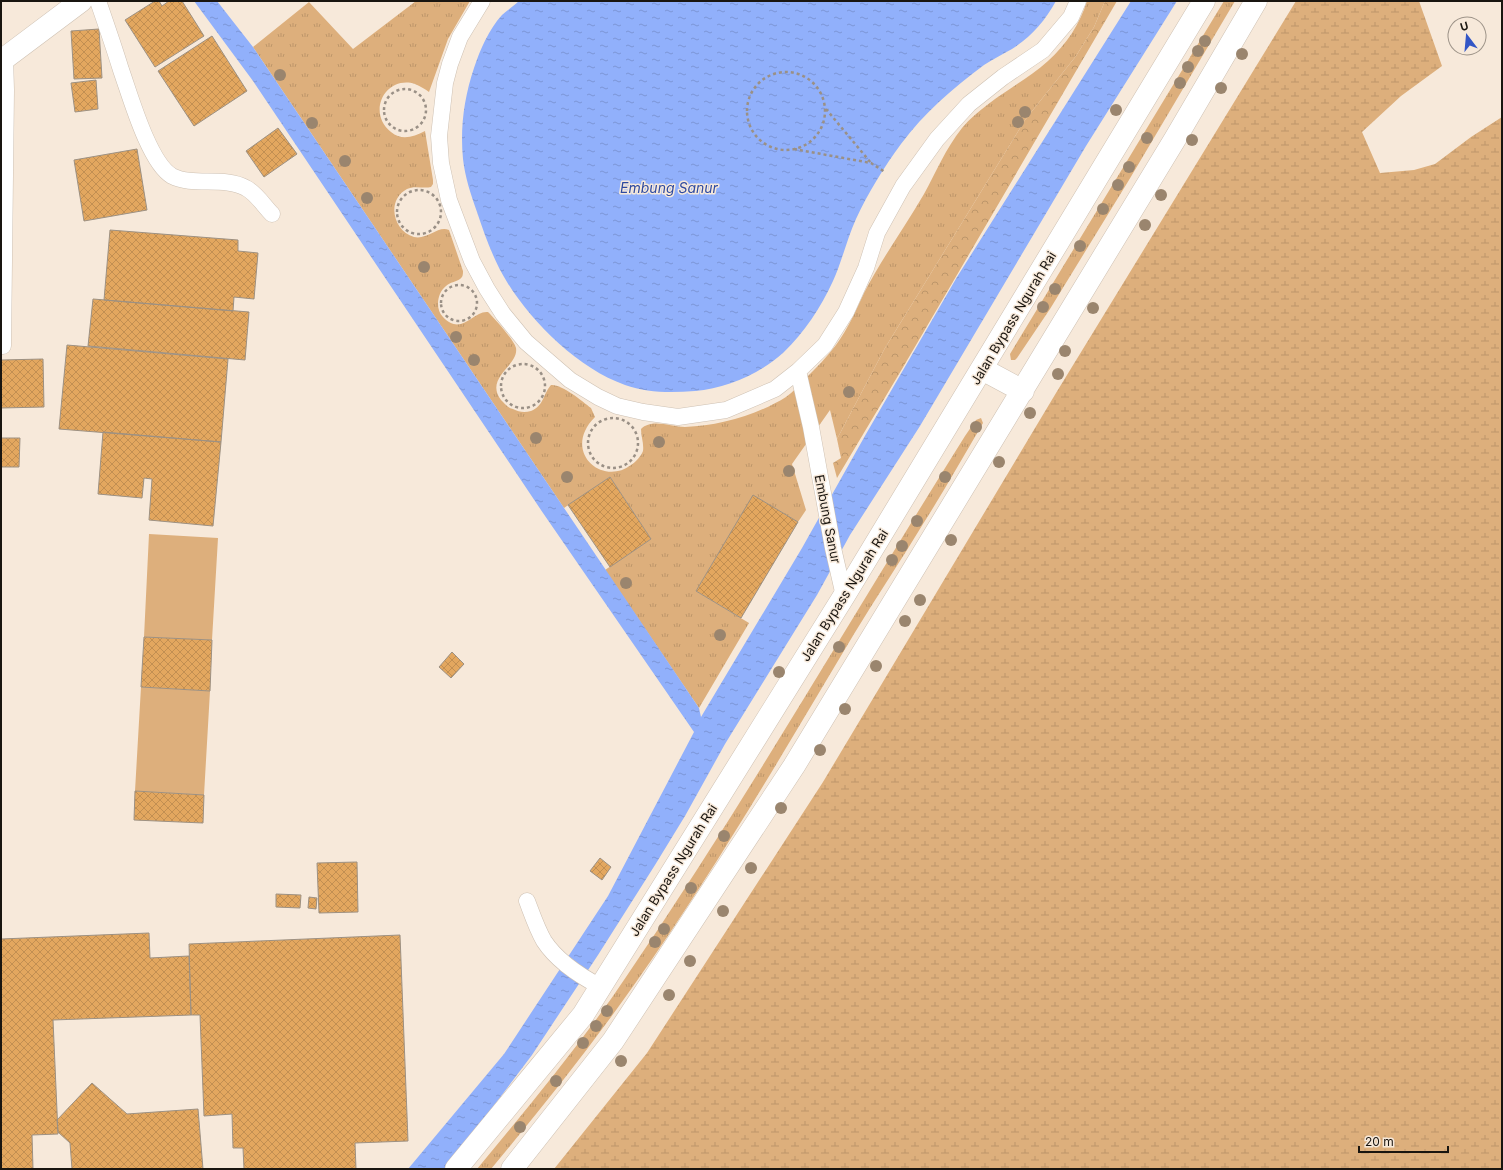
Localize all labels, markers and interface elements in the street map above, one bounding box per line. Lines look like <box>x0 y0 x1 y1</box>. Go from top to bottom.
north arrow <box>1447 16 1487 56</box>
text: U <box>1458 19 1470 34</box>
water label: Embung Sanur <box>620 179 719 196</box>
street label: Jalan Bypass Ngurah Rai <box>967 248 1059 388</box>
street label: Embung Sanur <box>812 473 844 565</box>
street label: Jalan Bypass Ngurah Rai <box>797 526 891 664</box>
street label: Jalan Bypass Ngurah Rai <box>626 801 720 939</box>
scale bar <box>1359 1128 1448 1154</box>
text: 20 m <box>1365 1134 1394 1149</box>

